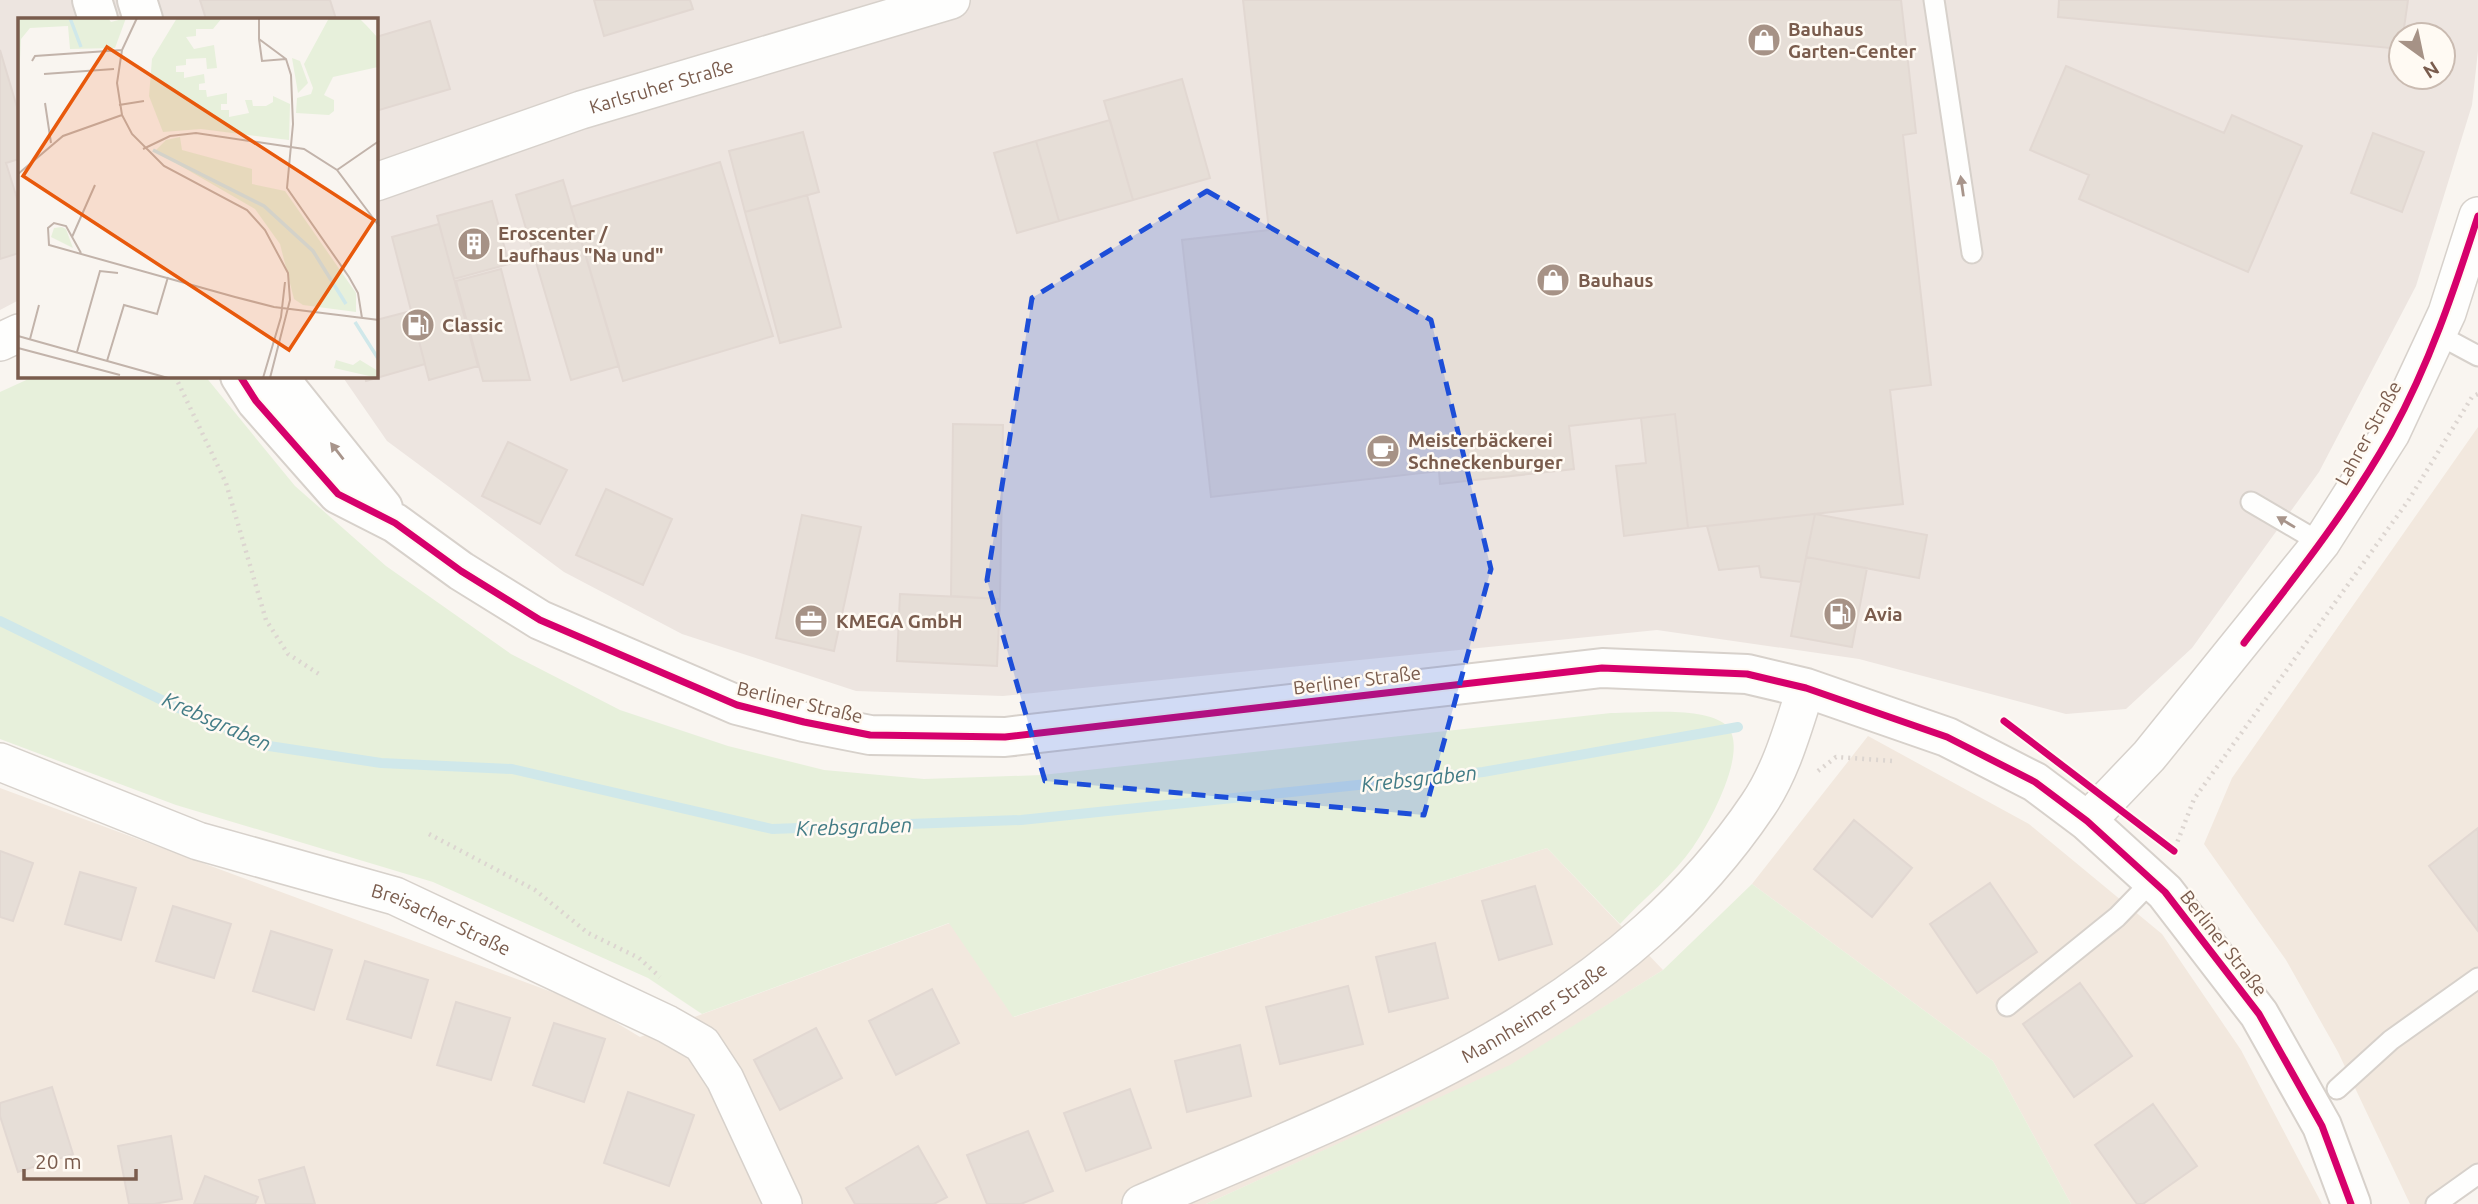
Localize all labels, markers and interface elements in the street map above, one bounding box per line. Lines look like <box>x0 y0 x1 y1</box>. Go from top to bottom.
inset map <box>18 18 378 378</box>
place label: Bauhaus Garten-Center <box>1788 18 1917 62</box>
shop icon: Bauhaus Garten-Center <box>1745 21 1783 59</box>
north arrow <box>2387 21 2457 91</box>
street label: Karlsruher Straße <box>587 54 736 118</box>
text: N <box>2419 57 2443 83</box>
one-way arrow <box>1956 175 1967 197</box>
place label: Eroscenter / Laufhaus "Na und" <box>498 222 664 266</box>
building icon: Eroscenter / Laufhaus "Na und" <box>455 225 493 263</box>
shop icon: Bauhaus <box>1534 261 1572 299</box>
place label: Bauhaus <box>1578 269 1654 291</box>
fuel station icon: Classic <box>399 306 437 344</box>
place label: Classic <box>442 314 503 336</box>
street label: Lahrer Straße <box>2330 377 2406 489</box>
place label: Meisterbäckerei Schneckenburger <box>1408 429 1563 473</box>
cafe icon: Meisterbäckerei Schneckenburger <box>1364 432 1402 470</box>
one-way arrow <box>330 442 344 460</box>
one-way arrow <box>2277 516 2296 529</box>
fuel station icon: Avia <box>1821 595 1859 633</box>
office icon: KMEGA GmbH <box>792 602 830 640</box>
place label: Avia <box>1864 603 1903 625</box>
place label: KMEGA GmbH <box>836 610 962 632</box>
street label: Berliner Straße <box>1292 661 1422 699</box>
street label: Berliner Straße <box>735 677 865 727</box>
water label: Krebsgraben <box>159 686 275 756</box>
water label: Krebsgraben <box>1360 760 1478 796</box>
water label: Krebsgraben <box>795 812 913 840</box>
street label: Breisacher Straße <box>369 879 514 960</box>
street label: Berliner Straße <box>2176 886 2272 1000</box>
street label: Mannheimer Straße <box>1457 958 1611 1067</box>
scale bar <box>24 1138 136 1182</box>
text: 20 m <box>35 1149 82 1173</box>

